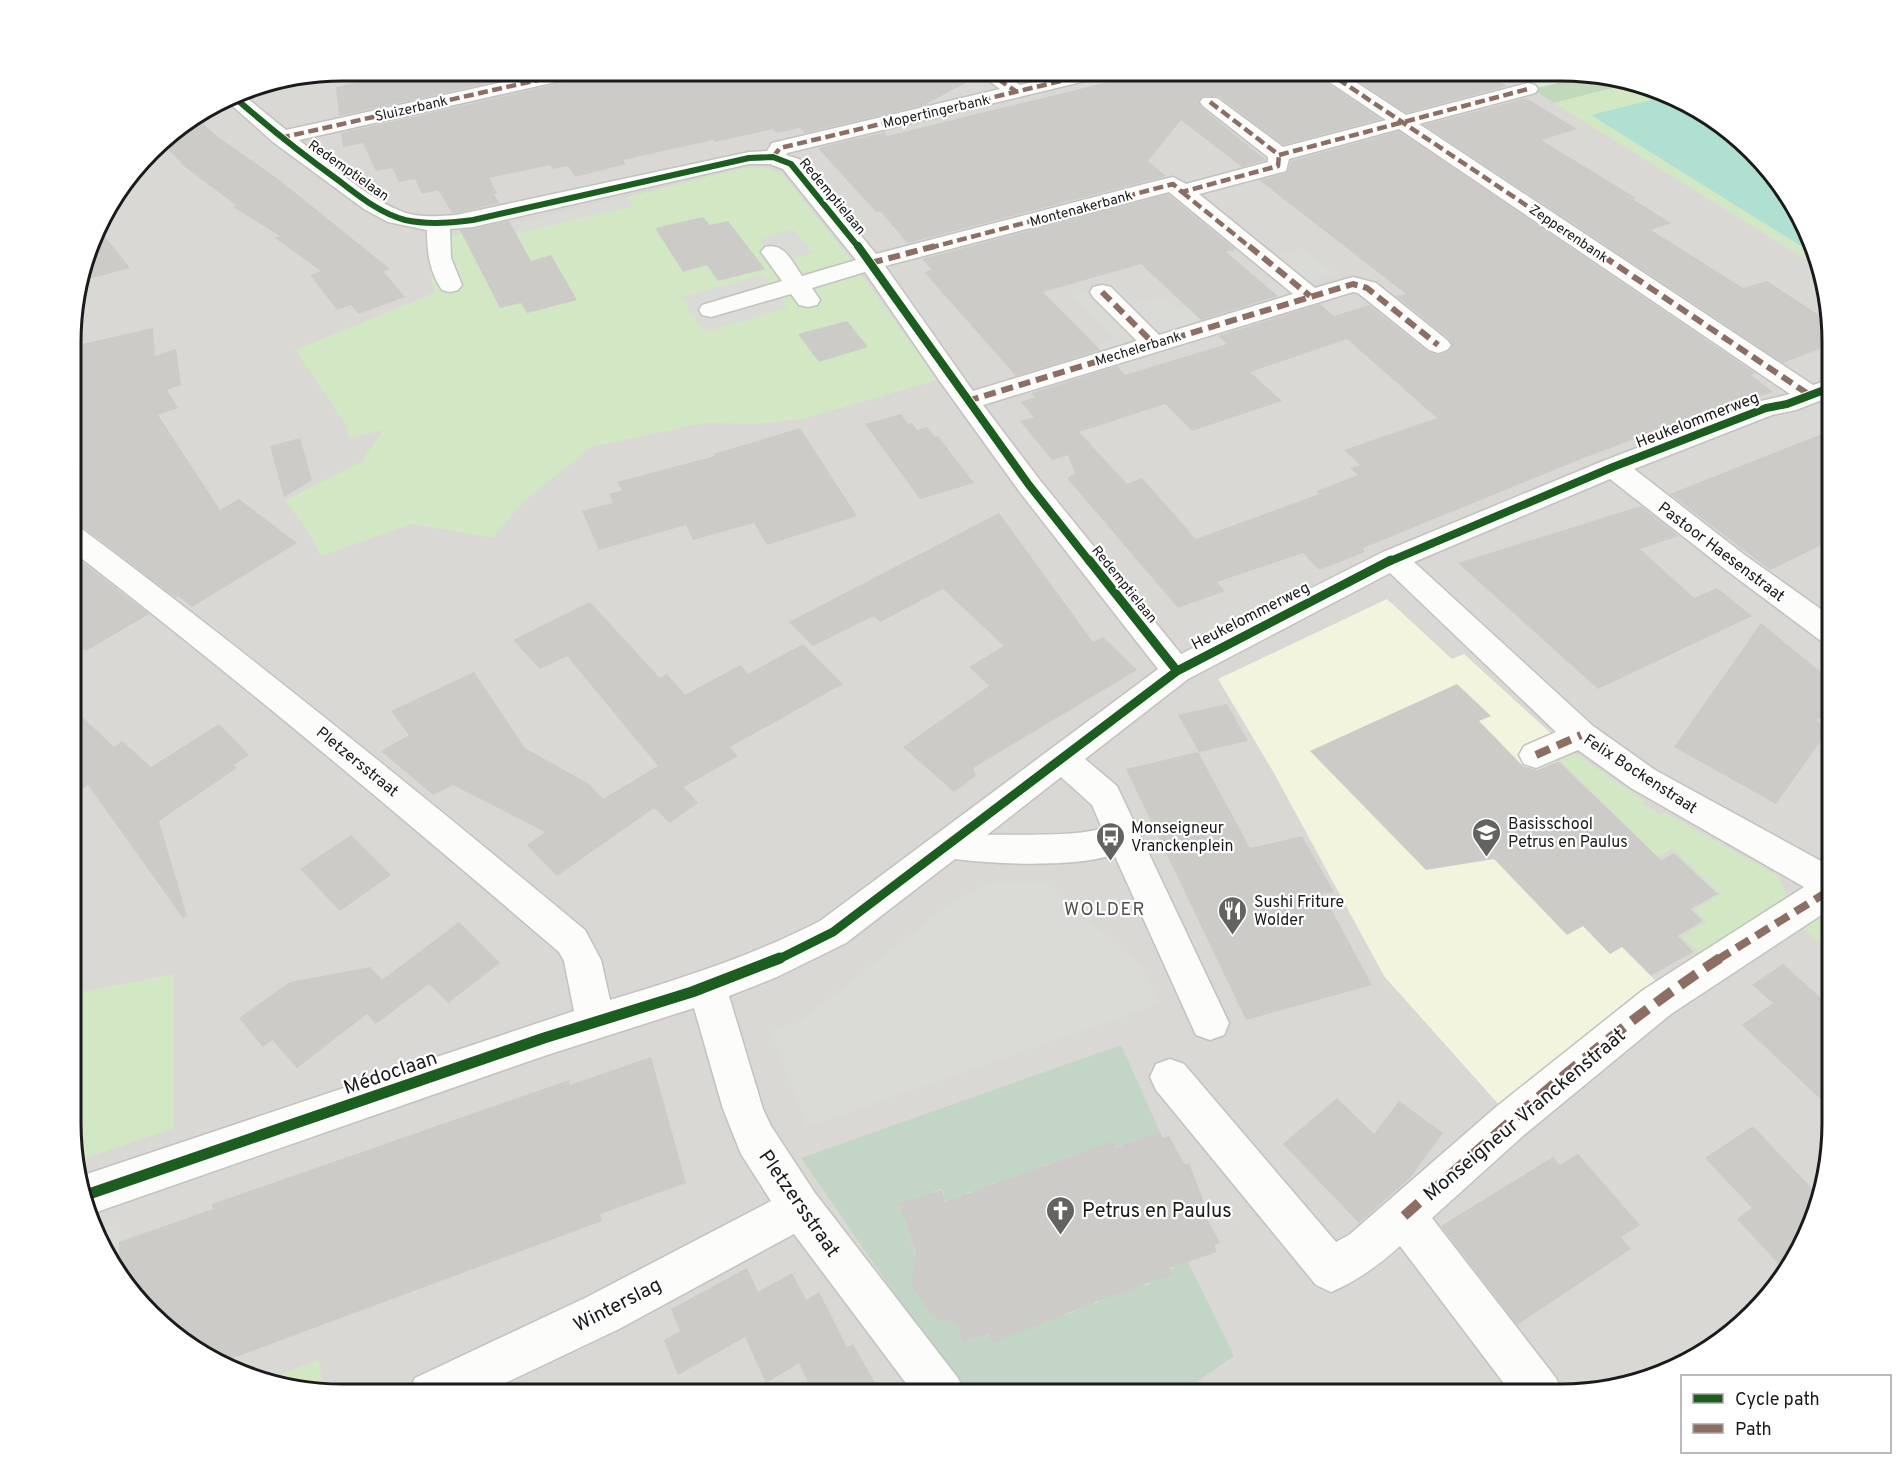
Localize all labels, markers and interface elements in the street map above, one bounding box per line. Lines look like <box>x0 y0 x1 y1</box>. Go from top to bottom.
street label: Mopertingerbank <box>881 92 991 133</box>
street label: Sluizerbank <box>373 93 449 126</box>
street label: Redemptielaan <box>304 137 392 205</box>
street label: Redemptielaan <box>795 155 869 239</box>
street label: Montenakerbank <box>1028 188 1135 231</box>
street label: Zepperenbank <box>1525 202 1611 267</box>
street label: Mechelerbank <box>1093 328 1184 371</box>
street label: Heukelommerweg <box>1633 388 1762 454</box>
street label: Pastoor Haesenstraat <box>1653 498 1788 607</box>
street label: Redemptielaan <box>1087 543 1160 627</box>
street label: Heukelommerweg <box>1188 578 1313 655</box>
street label: Pletzersstraat <box>311 723 402 802</box>
street label: Felix Bockenstraat <box>1579 730 1701 819</box>
place label: Basisschool Petrus en Paulus <box>1508 815 1628 853</box>
school or university icon: Basisschool Petrus en Paulus <box>1471 816 1503 858</box>
place label: Monseigneur Vranckenplein <box>1131 819 1234 857</box>
bus stop icon: Monseigneur Vranckenplein <box>1094 820 1126 862</box>
place label: Sushi Friture Wolder <box>1254 893 1344 931</box>
restaurant icon: Sushi Friture Wolder <box>1217 894 1249 936</box>
district label: WOLDER <box>1064 899 1146 922</box>
street label: Monseigneur Vranckenstraat <box>1419 1023 1632 1208</box>
street label: Médoclaan <box>340 1046 441 1102</box>
street label: Pletzersstraat <box>752 1145 845 1263</box>
church icon: Petrus en Paulus <box>1045 1194 1077 1236</box>
place label: Petrus en Paulus <box>1082 1199 1232 1225</box>
street label: Winterslag <box>569 1273 666 1339</box>
legend <box>1681 1375 1891 1453</box>
text: Cycle path <box>1735 1389 1820 1412</box>
text: Path <box>1735 1419 1772 1442</box>

